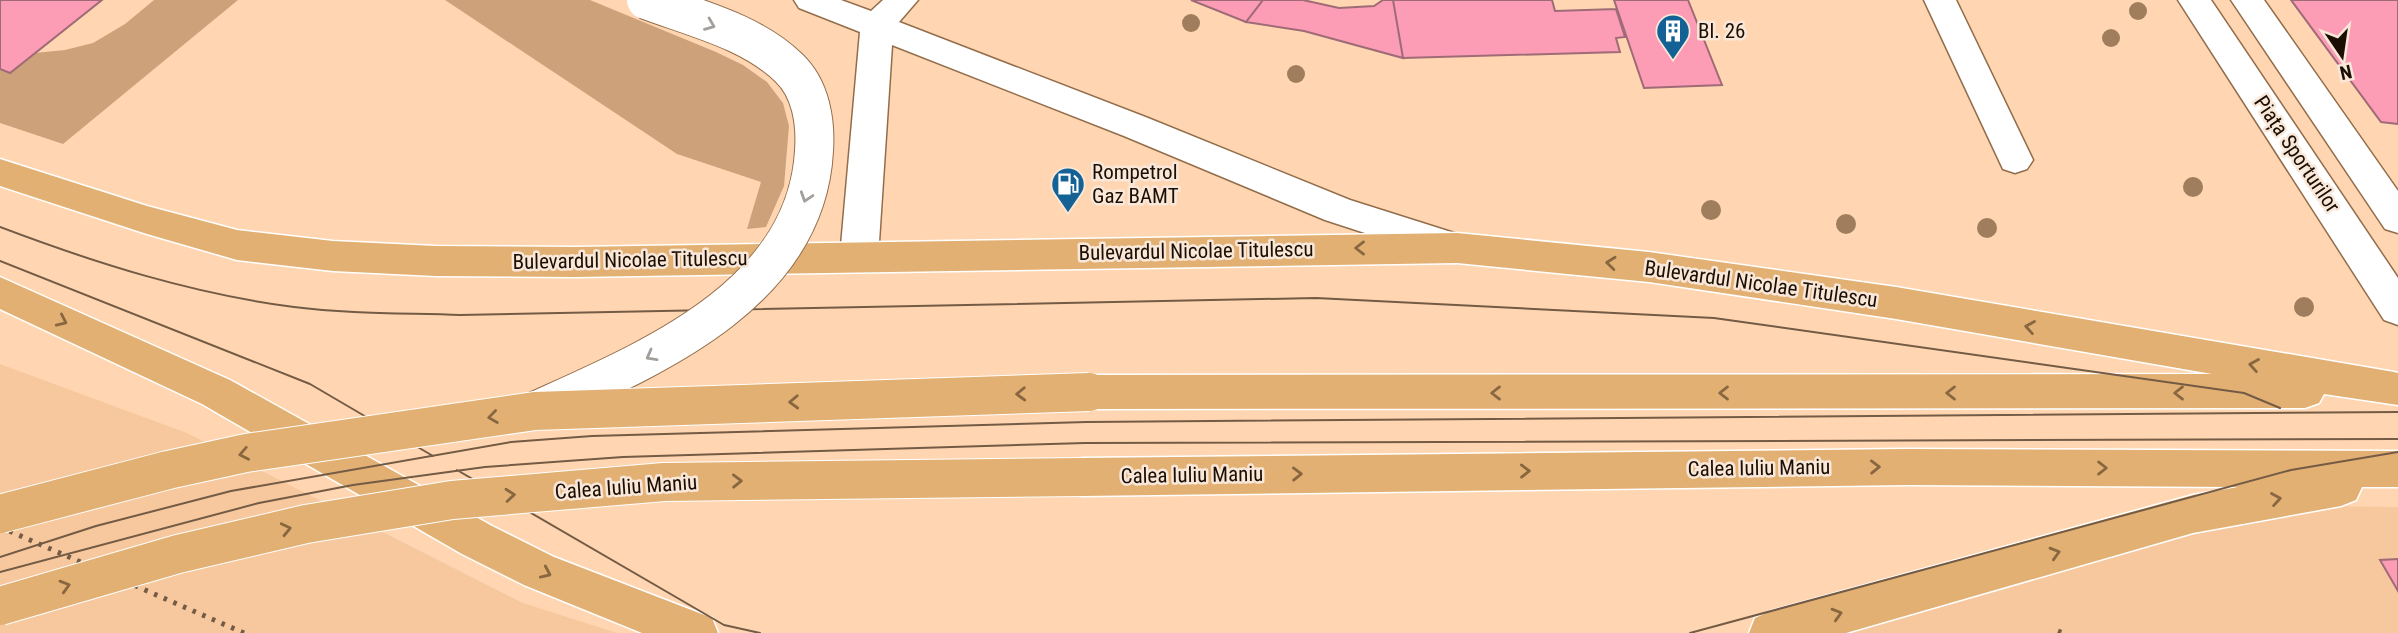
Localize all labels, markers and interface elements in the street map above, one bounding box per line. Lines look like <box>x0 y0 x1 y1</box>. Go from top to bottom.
building icon: Bl. 26 <box>1654 12 1692 61</box>
one-way arrow <box>703 17 715 31</box>
place label: Bl. 26 <box>1698 19 1745 43</box>
north arrow <box>2307 21 2377 91</box>
text: N <box>2337 60 2354 85</box>
street label: Piața Sporturilor <box>2248 91 2345 218</box>
place label: Rompetrol Gaz BAMT <box>1092 160 1179 208</box>
fuel station icon: Rompetrol Gaz BAMT <box>1049 165 1087 214</box>
one-way arrow <box>800 190 815 202</box>
street label: Bulevardul Nicolae Titulescu <box>1078 237 1314 265</box>
one-way arrow <box>1354 240 1365 256</box>
street label: Bulevardul Nicolae Titulescu <box>512 246 748 274</box>
one-way arrow <box>1605 256 1617 271</box>
street label: Bulevardul Nicolae Titulescu <box>1643 256 1879 312</box>
one-way arrow <box>55 313 67 327</box>
one-way arrow <box>2024 320 2036 335</box>
one-way arrow <box>646 348 658 361</box>
one-way arrow <box>2248 358 2260 373</box>
one-way arrow <box>1490 385 1501 401</box>
one-way arrow <box>1718 385 1728 401</box>
one-way arrow <box>1945 385 1956 401</box>
one-way arrow <box>2173 385 2183 401</box>
one-way arrow <box>1015 387 1026 402</box>
one-way arrow <box>788 394 799 409</box>
one-way arrow <box>488 409 499 424</box>
one-way arrow <box>238 446 250 461</box>
street label: Calea Iuliu Maniu <box>1688 455 1830 481</box>
one-way arrow <box>1870 459 1880 475</box>
one-way arrow <box>2097 460 2108 476</box>
street label: Calea Iuliu Maniu <box>1121 462 1263 488</box>
one-way arrow <box>1520 463 1530 479</box>
one-way arrow <box>1292 466 1303 482</box>
street label: Calea Iuliu Maniu <box>554 470 698 504</box>
one-way arrow <box>732 474 743 489</box>
one-way arrow <box>505 488 516 503</box>
one-way arrow <box>2270 492 2282 507</box>
one-way arrow <box>280 523 292 537</box>
one-way arrow <box>2049 546 2061 561</box>
one-way arrow <box>538 565 551 579</box>
one-way arrow <box>59 580 71 595</box>
one-way arrow <box>1830 608 1842 623</box>

